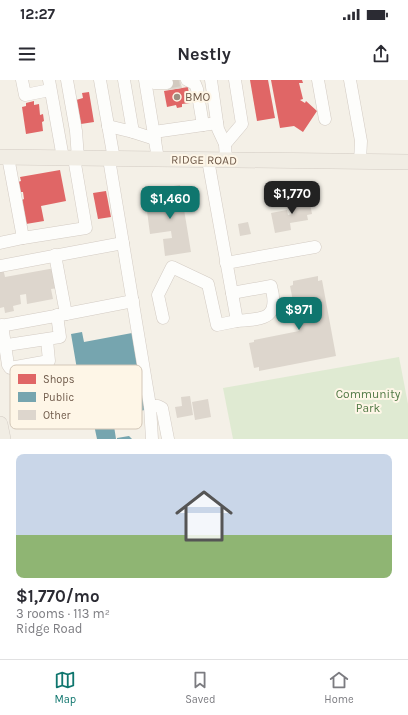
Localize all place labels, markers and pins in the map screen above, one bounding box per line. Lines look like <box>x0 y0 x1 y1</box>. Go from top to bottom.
place label: BMO <box>185 90 211 104</box>
marker: BMO <box>172 92 182 102</box>
pin: $1,770 <box>259 181 325 215</box>
pin: $1,460 <box>137 186 203 220</box>
pin: $971 <box>275 297 323 331</box>

